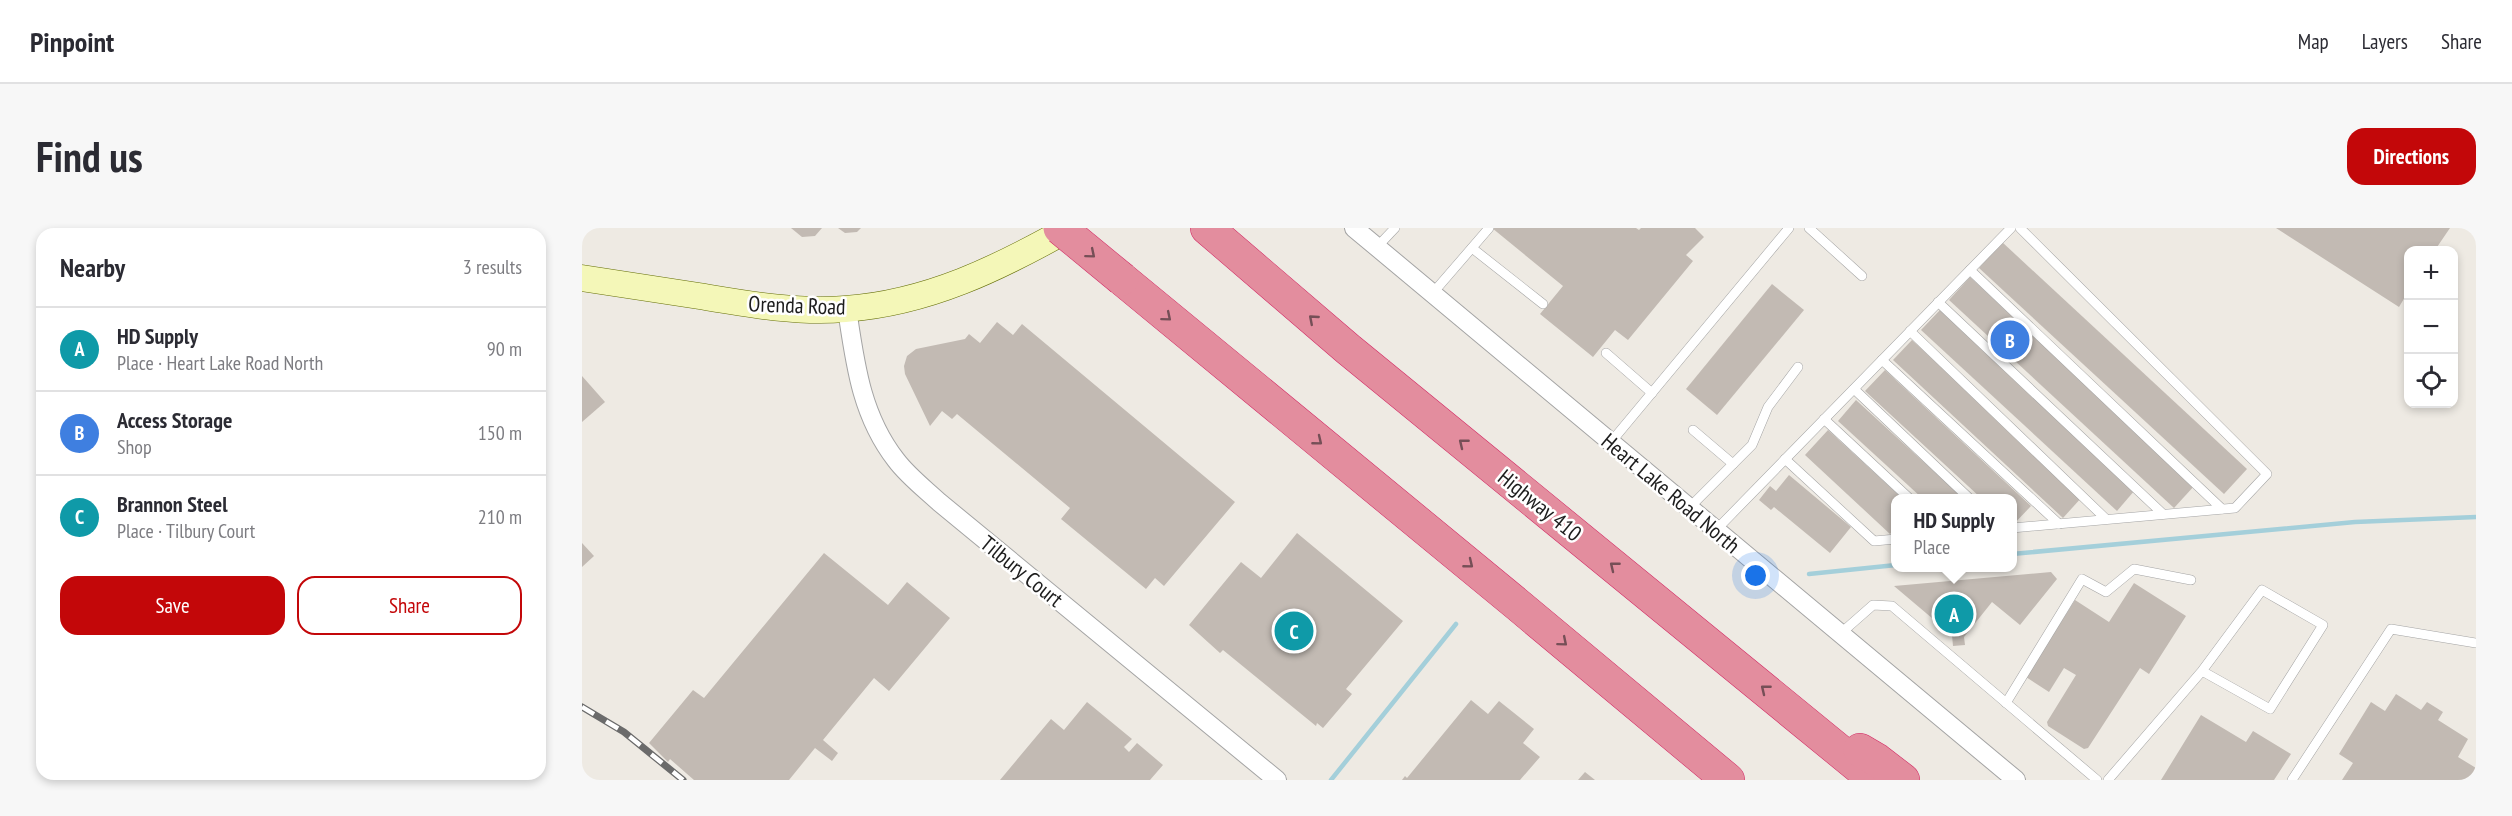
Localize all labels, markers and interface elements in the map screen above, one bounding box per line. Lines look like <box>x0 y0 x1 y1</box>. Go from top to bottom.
text: Pinpoint <box>30 23 114 60</box>
text: Map <box>2298 28 2329 55</box>
text: Layers <box>2362 28 2408 55</box>
text: Share <box>2441 28 2482 55</box>
button: Directions <box>2347 128 2476 185</box>
text: Find us <box>36 129 143 184</box>
one-way arrow <box>1084 246 1095 257</box>
map controls <box>2404 246 2458 408</box>
button: + <box>2404 246 2458 300</box>
text: Nearby <box>60 251 125 284</box>
text: 3 results <box>463 254 522 280</box>
street label: Orenda Road <box>748 289 846 321</box>
button: − <box>2404 300 2458 354</box>
one-way arrow <box>1160 309 1171 320</box>
one-way arrow <box>1309 315 1320 326</box>
pin: B <box>1990 318 2030 362</box>
text: HD Supply <box>117 322 198 350</box>
text: A <box>74 336 85 362</box>
text: 90 m <box>487 336 522 362</box>
text: Place · Heart Lake Road North <box>117 350 323 376</box>
button: locate <box>2404 354 2458 408</box>
text: Access Storage <box>117 406 232 434</box>
text: B <box>75 420 84 446</box>
text: 150 m <box>478 420 522 446</box>
street label: Heart Lake Road North <box>1596 427 1746 559</box>
one-way arrow <box>1311 433 1322 444</box>
text: Shop <box>117 434 152 460</box>
one-way arrow <box>1459 439 1470 450</box>
street label: Highway 410 <box>1493 463 1588 547</box>
text: Brannon Steel <box>117 490 227 518</box>
popup <box>1891 494 2017 572</box>
text: C <box>75 504 84 530</box>
text: 210 m <box>478 504 522 530</box>
text: HD Supply <box>1913 506 1995 534</box>
text: Place · Tilbury Court <box>117 518 255 544</box>
street label: Tilbury Court <box>975 529 1069 613</box>
text: Place <box>1913 534 1950 560</box>
one-way arrow <box>1462 557 1473 568</box>
your location <box>1741 561 1770 590</box>
one-way arrow <box>1610 562 1621 573</box>
button: Save <box>60 576 285 635</box>
button: Share <box>297 576 522 635</box>
pin: A <box>1934 592 1974 636</box>
pin: C <box>1274 608 1314 654</box>
one-way arrow <box>1556 635 1567 646</box>
one-way arrow <box>1761 686 1772 697</box>

